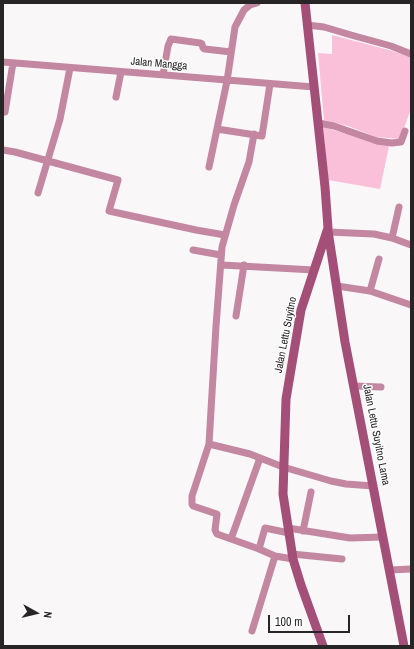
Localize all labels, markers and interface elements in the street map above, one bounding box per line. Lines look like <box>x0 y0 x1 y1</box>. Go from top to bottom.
street label: Jalan Mangga <box>130 55 188 73</box>
street label: Jalan Lettu Suyitno <box>272 296 300 374</box>
street label: Jalan Lettu Suyitno Lama <box>360 384 392 486</box>
north arrow <box>16 593 56 633</box>
scale bar <box>270 607 352 633</box>
text: N <box>40 610 55 619</box>
text: 100 m <box>275 614 302 630</box>

